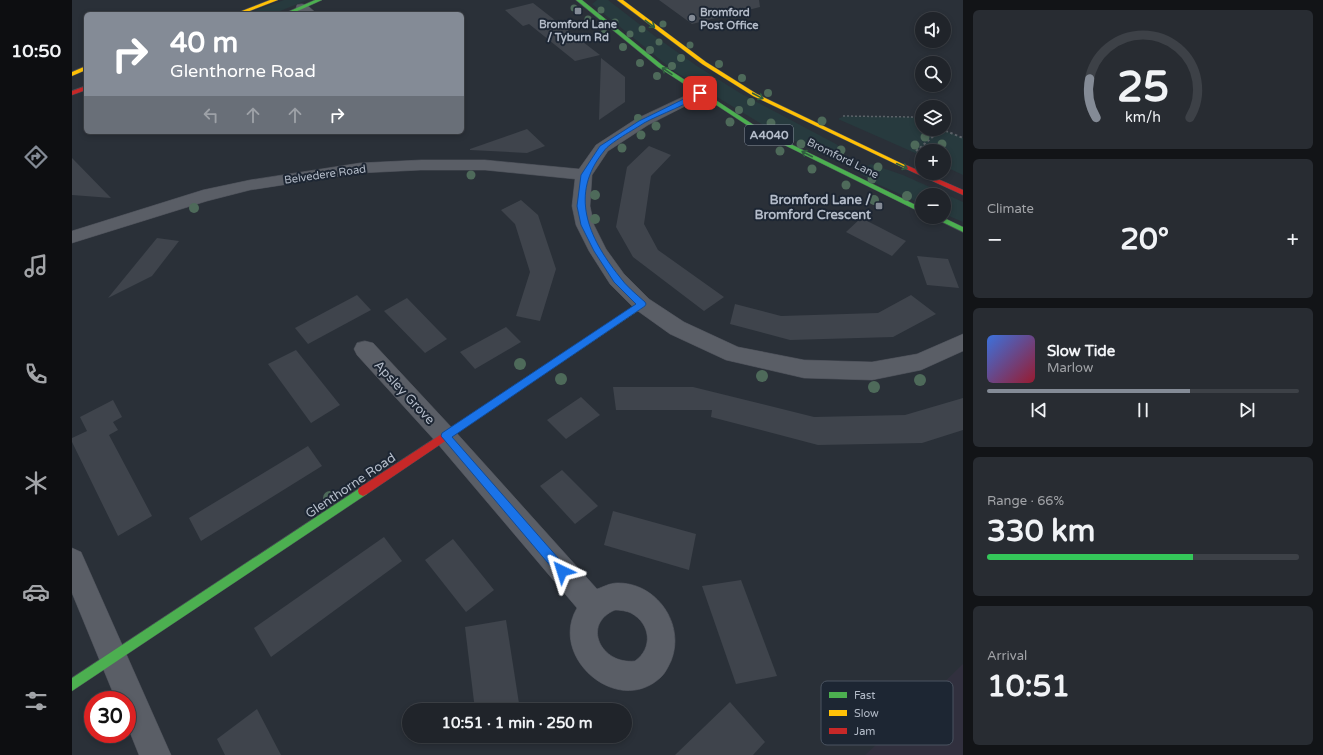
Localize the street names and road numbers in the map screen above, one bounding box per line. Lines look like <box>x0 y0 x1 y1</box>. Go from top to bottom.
road number: A4040 <box>745 125 793 145</box>
street label: Bromford Lane <box>805 135 881 181</box>
street label: Belvedere Road <box>283 162 367 187</box>
street label: Apsley Grove <box>371 357 438 428</box>
street label: Glenthorne Road <box>302 450 399 522</box>

